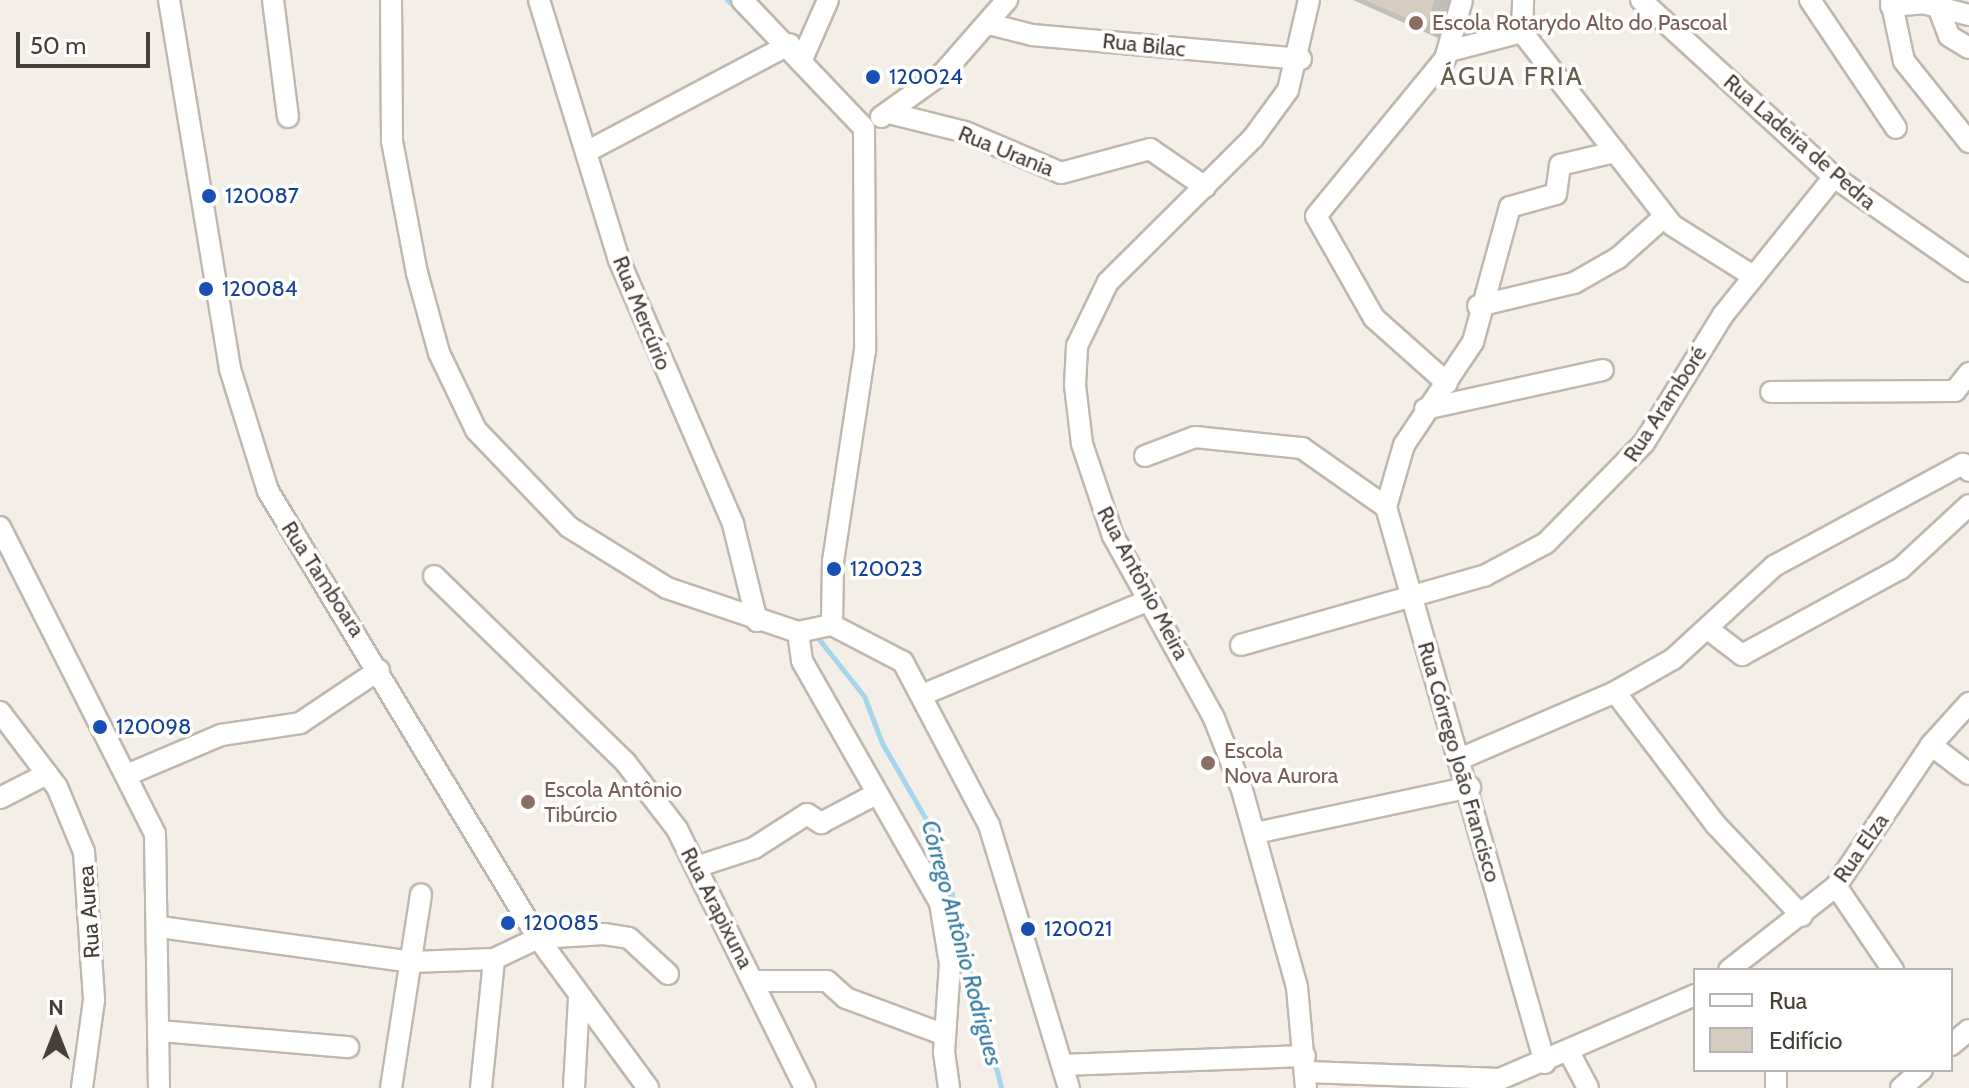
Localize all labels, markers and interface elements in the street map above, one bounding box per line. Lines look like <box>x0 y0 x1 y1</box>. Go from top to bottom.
place label: Escola Rotarydo Alto do Pascoal <box>1432 10 1727 36</box>
marker: Escola Rotarydo Alto do Pascoal <box>1407 14 1425 32</box>
scale bar <box>20 16 154 66</box>
street label: Rua Bilac <box>1101 28 1187 62</box>
text: 50 m <box>30 31 86 60</box>
district label: ÁGUA FRIA <box>1440 61 1584 93</box>
place label: 120024 <box>889 64 963 90</box>
marker: 120024 <box>864 68 882 86</box>
street label: Rua Ladeira de Pedra <box>1718 69 1882 215</box>
street label: Rua Urania <box>954 120 1058 182</box>
place label: 120087 <box>225 183 299 209</box>
marker: 120087 <box>200 187 218 205</box>
street label: Rua Mercúrio <box>607 252 677 374</box>
place label: 120084 <box>222 276 297 302</box>
marker: 120084 <box>197 280 215 298</box>
street label: Rua Aramboré <box>1618 341 1712 467</box>
street label: Rua Antônio Meira <box>1091 502 1195 664</box>
street label: Rua Tamboara <box>276 516 370 642</box>
place label: 120023 <box>850 556 923 582</box>
marker: 120023 <box>825 560 843 578</box>
street label: Rua Córrego João Francisco <box>1412 639 1506 885</box>
place label: 120098 <box>116 714 191 740</box>
marker: 120098 <box>91 718 109 736</box>
place label: Escola Nova Aurora <box>1224 737 1338 788</box>
marker: Escola Nova Aurora <box>1199 754 1217 772</box>
place label: Escola Antônio Tibúrcio <box>544 776 682 828</box>
marker: Escola Antônio Tibúrcio <box>519 793 537 811</box>
street label: Rua Elza <box>1828 808 1894 888</box>
water label: Córrego Antônio Rodrigues <box>915 817 1009 1069</box>
street label: Rua Arapixuna <box>675 843 759 973</box>
street label: Rua Aurea <box>73 865 105 959</box>
place label: 120085 <box>524 910 599 936</box>
marker: 120085 <box>499 914 517 932</box>
place label: 120021 <box>1044 916 1112 942</box>
marker: 120021 <box>1019 920 1037 938</box>
legend <box>1693 968 1953 1072</box>
text: Rua <box>1769 986 1807 1015</box>
north arrow <box>16 992 96 1072</box>
text: N <box>48 994 64 1021</box>
text: Edifício <box>1769 1026 1843 1055</box>

